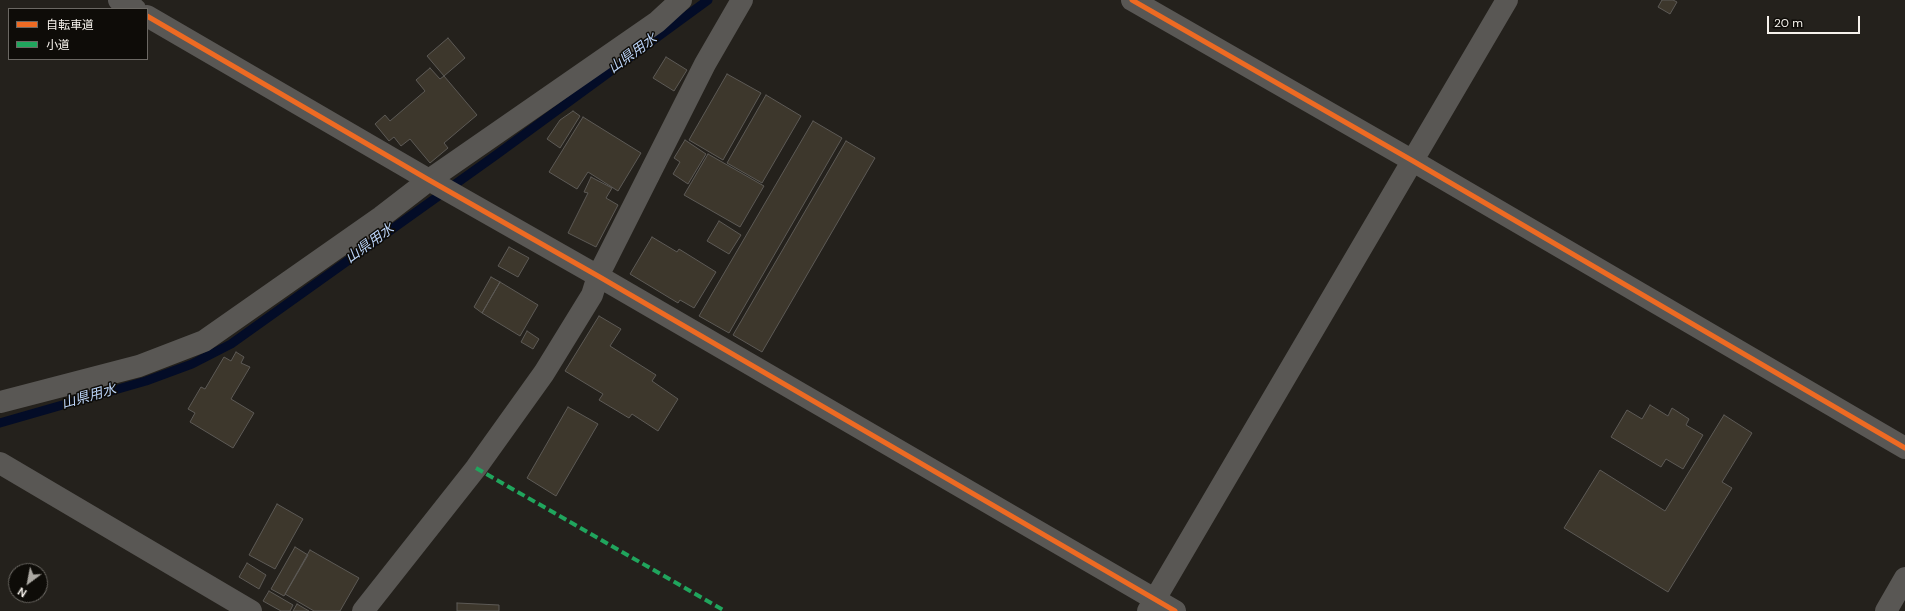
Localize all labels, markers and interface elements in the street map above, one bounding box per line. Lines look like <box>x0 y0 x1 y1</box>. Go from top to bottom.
legend <box>8 8 148 60</box>
scale bar <box>1769 8 1862 34</box>
text: 20 m <box>1774 15 1803 31</box>
text: 自転車道 <box>46 17 94 33</box>
water label: 山県用水 <box>605 31 661 77</box>
text: 小道 <box>46 37 70 53</box>
water label: 山県用水 <box>342 221 398 267</box>
water label: 山県用水 <box>60 381 118 413</box>
north arrow <box>8 563 48 603</box>
text: N <box>15 584 29 600</box>

